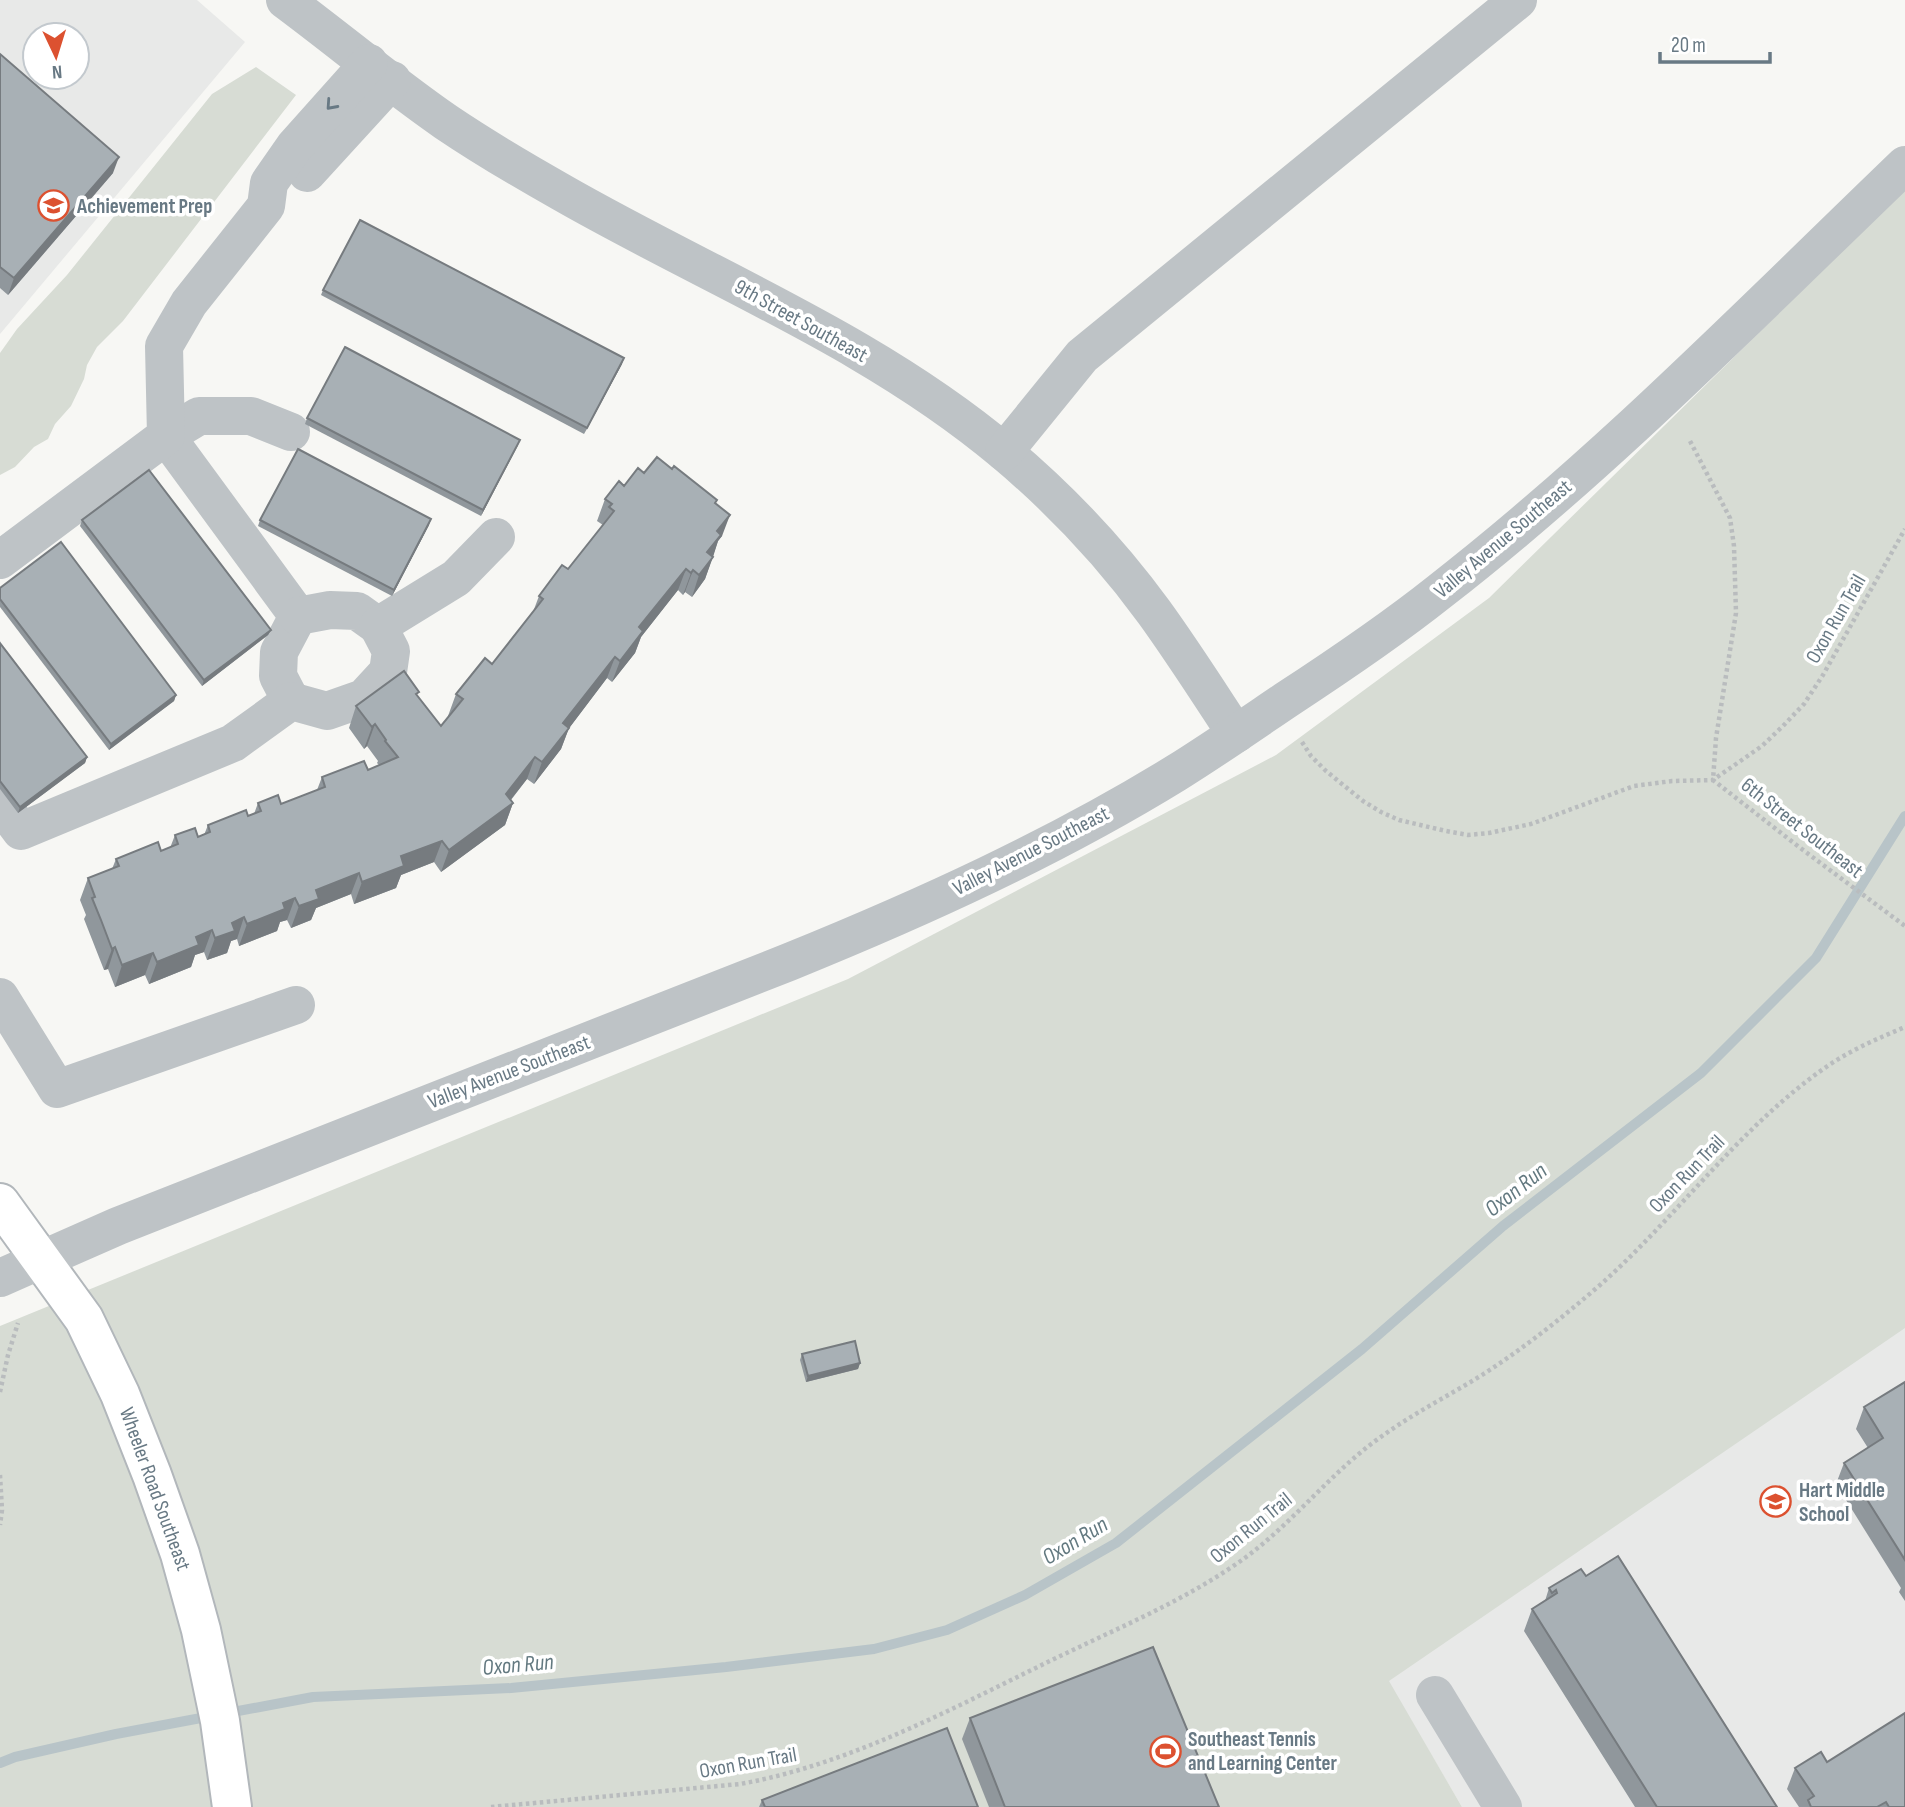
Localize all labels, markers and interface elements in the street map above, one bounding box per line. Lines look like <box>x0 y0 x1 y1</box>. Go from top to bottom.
north arrow <box>21 21 91 91</box>
scale bar <box>1660 21 1770 65</box>
text: 20 m <box>1671 33 1706 58</box>
text: N <box>51 60 63 83</box>
one-way arrow <box>327 97 340 110</box>
school or university icon: Achievement Prep <box>37 189 71 223</box>
place label: Achievement Prep <box>76 194 212 219</box>
street label: 9th Street Southeast <box>730 274 872 368</box>
street label: Valley Avenue Southeast <box>1429 474 1577 604</box>
street label: Oxon Run Trail <box>1801 570 1871 668</box>
street label: 6th Street Southeast <box>1736 773 1868 883</box>
street label: Valley Avenue Southeast <box>949 801 1113 901</box>
street label: Valley Avenue Southeast <box>424 1030 594 1114</box>
street label: Oxon Run Trail <box>1644 1130 1730 1218</box>
water label: Oxon Run <box>1479 1157 1553 1223</box>
street label: Wheeler Road Southeast <box>114 1404 196 1574</box>
place label: Hart Middle School <box>1799 1478 1885 1527</box>
school or university icon: Hart Middle School <box>1759 1485 1793 1519</box>
street label: Oxon Run Trail <box>1205 1487 1297 1569</box>
water label: Oxon Run <box>1037 1510 1113 1571</box>
water label: Oxon Run <box>481 1648 555 1682</box>
place label: Southeast Tennis and Learning Center <box>1188 1727 1337 1776</box>
sports icon: Southeast Tennis and Learning Center <box>1148 1734 1182 1768</box>
street label: Oxon Run Trail <box>697 1742 799 1784</box>

